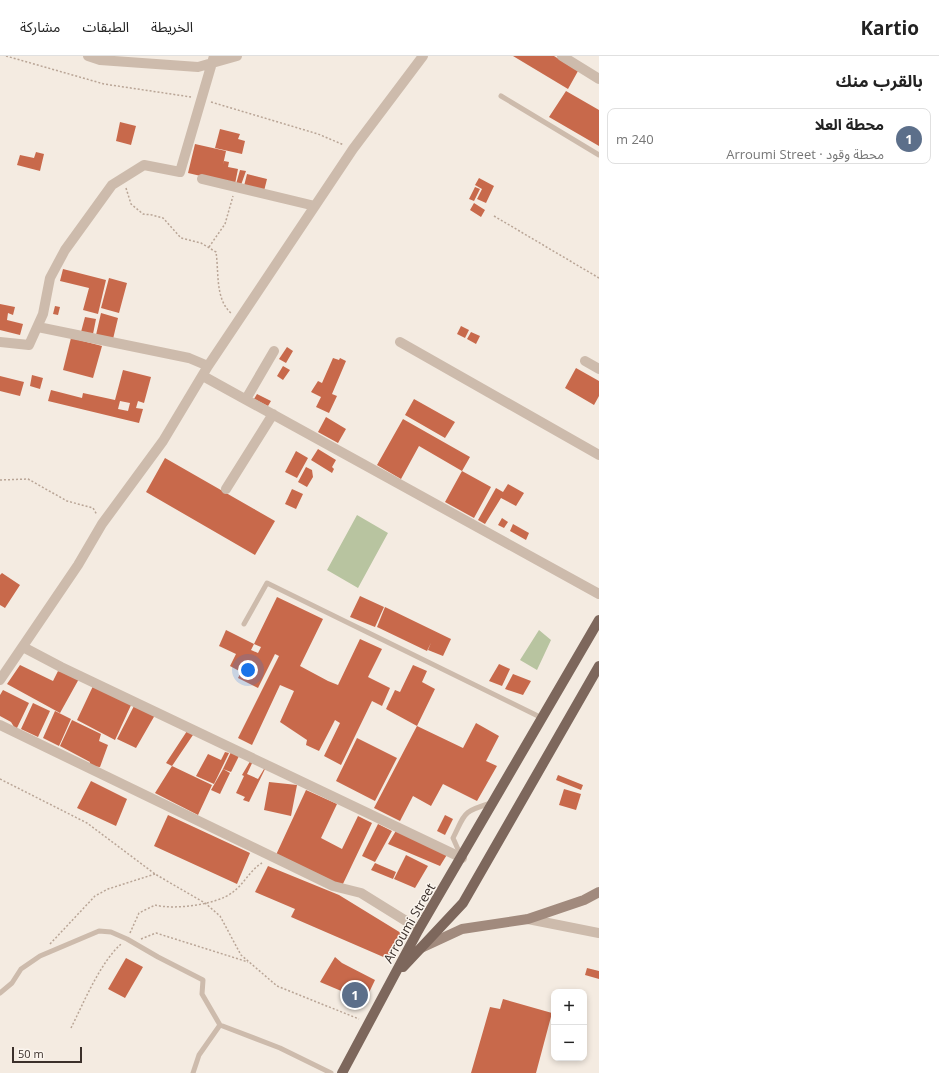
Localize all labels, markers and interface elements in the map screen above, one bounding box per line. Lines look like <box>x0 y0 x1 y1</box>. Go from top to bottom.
text: Kartio <box>860 15 919 41</box>
text: مشاركة <box>20 17 60 36</box>
text: الطبقات <box>82 17 129 36</box>
text: الخريطة <box>151 17 193 36</box>
text: بالقرب منك <box>836 69 923 92</box>
text: محطة العلا <box>815 114 884 134</box>
text: 240 m <box>616 130 654 148</box>
text: 1 <box>905 130 913 148</box>
text: محطة وقود · Arroumi Street <box>726 145 884 163</box>
your location <box>238 660 258 680</box>
street label: Arroumi Street <box>379 879 439 966</box>
pin: 1 <box>342 980 368 1010</box>
map controls <box>551 989 587 1061</box>
button: + <box>551 989 587 1025</box>
button: − <box>551 1025 587 1061</box>
scale bar <box>12 1045 82 1064</box>
text: 50 m <box>18 1046 44 1061</box>

